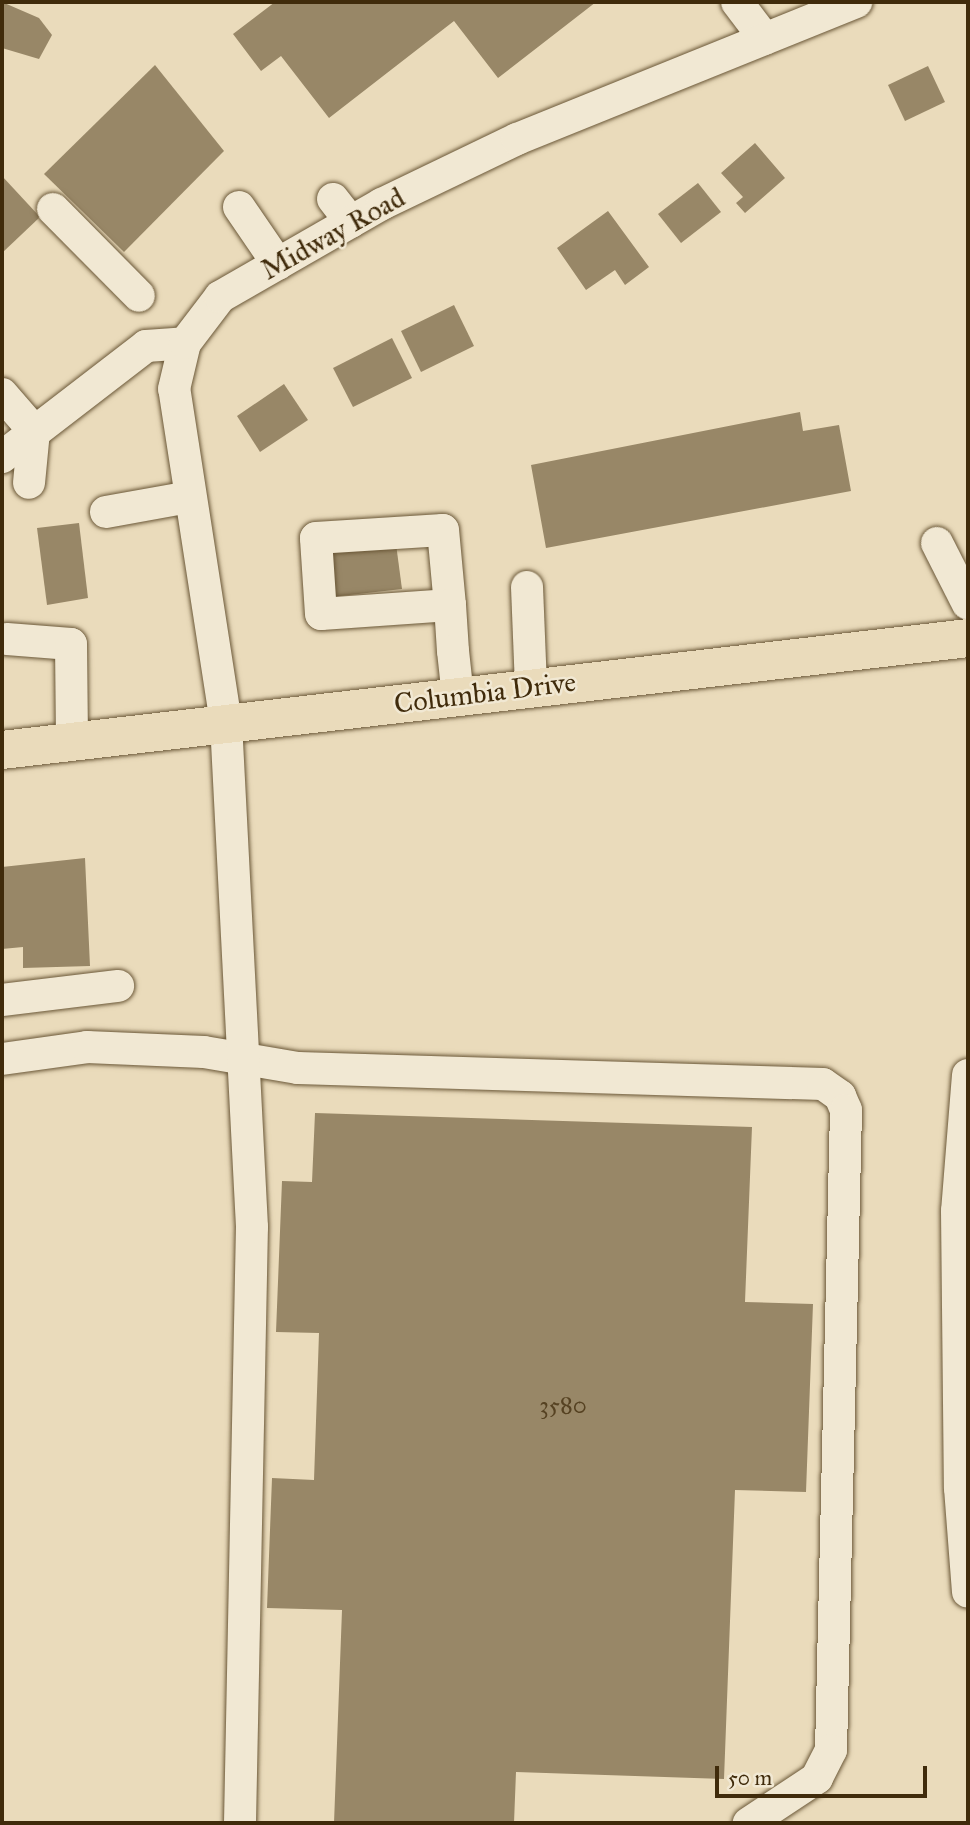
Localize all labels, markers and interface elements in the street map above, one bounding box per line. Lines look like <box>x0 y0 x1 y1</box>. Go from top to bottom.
street label: Midway Road <box>255 181 411 287</box>
street label: Columbia Drive <box>392 665 578 721</box>
house number: 3580 <box>539 1392 587 1420</box>
scale bar <box>718 1752 930 1796</box>
text: 50 m <box>728 1765 772 1791</box>

